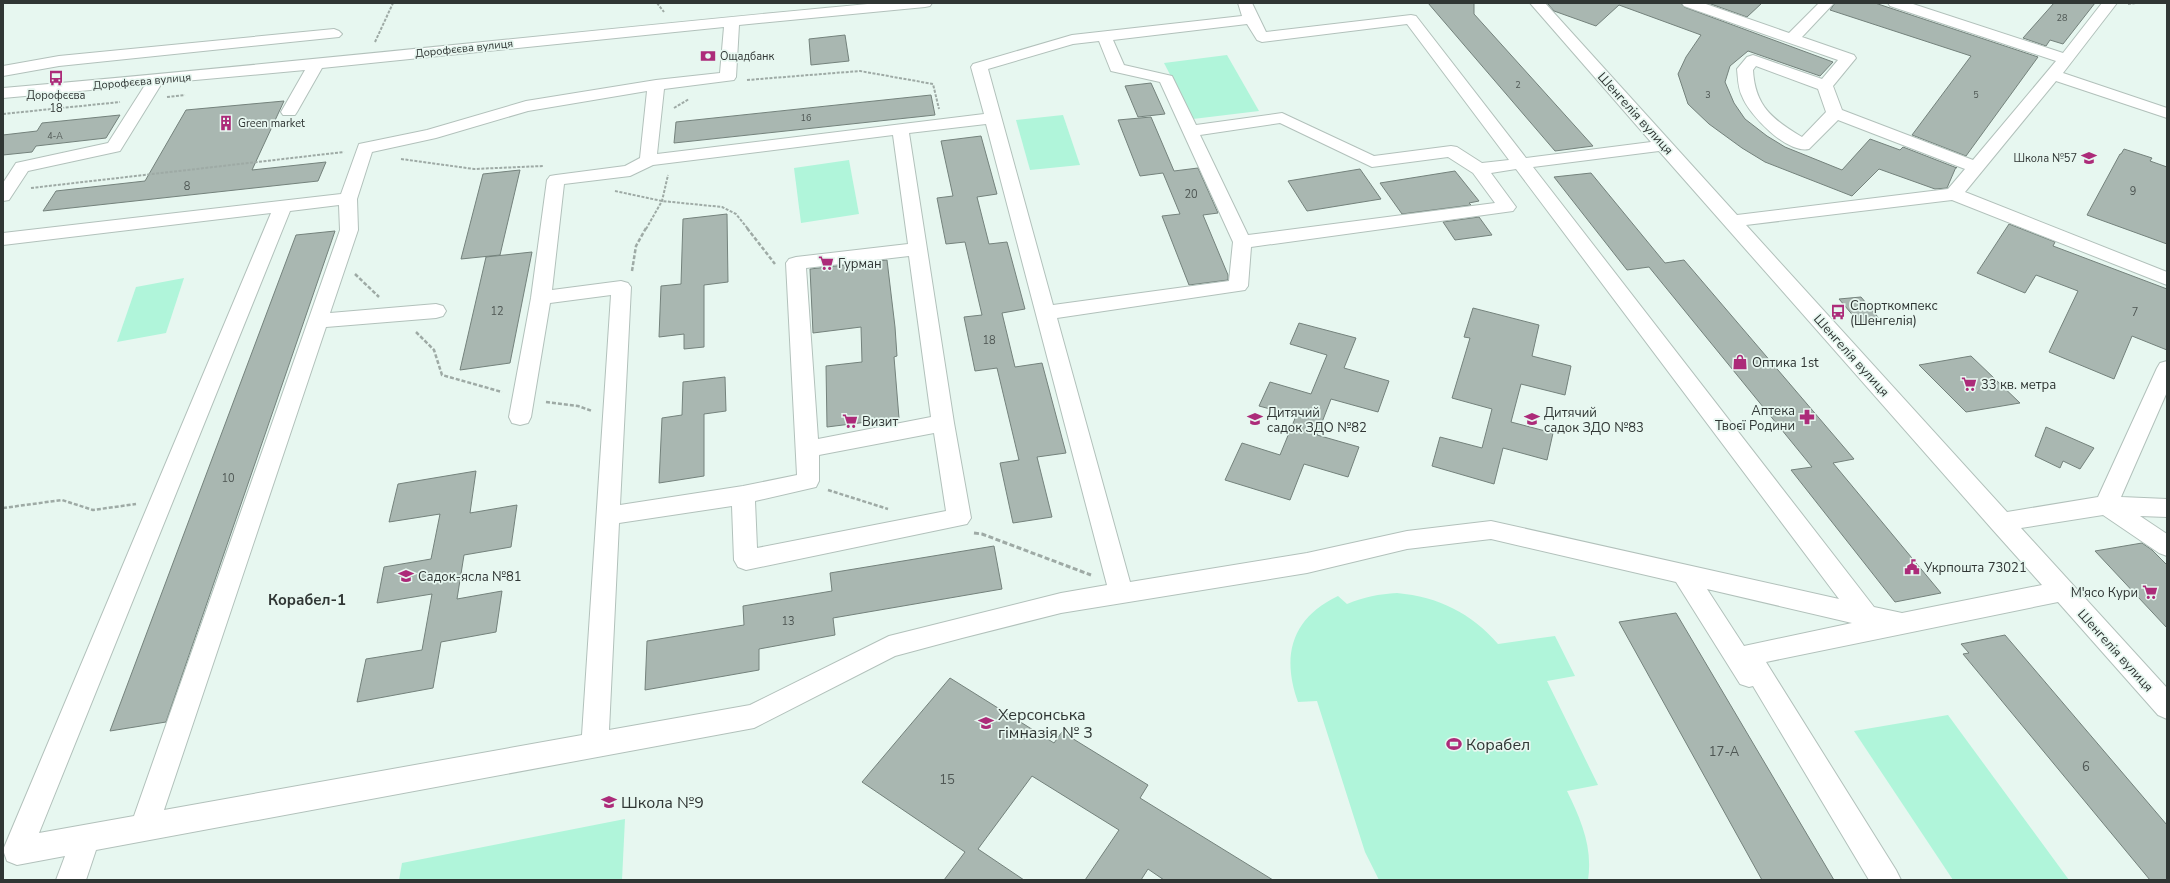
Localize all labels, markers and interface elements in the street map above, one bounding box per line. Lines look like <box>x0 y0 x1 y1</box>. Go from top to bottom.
house number: 28 <box>2057 12 2067 24</box>
street label: Дорофєєва вулиця <box>414 36 514 61</box>
bank icon: Ощадбанк <box>699 47 717 65</box>
place label: Ощадбанк <box>720 49 775 64</box>
street label: Шенгелія вулиця <box>1593 68 1677 159</box>
bus stop icon: Дорофєєва 18 <box>47 69 65 87</box>
street label: Дорофєєва вулиця <box>92 70 192 93</box>
house number: 2 <box>1515 79 1521 91</box>
place label: Дорофєєва 18 <box>26 88 86 116</box>
house number: 3 <box>1705 89 1711 101</box>
house number: 5 <box>1973 89 1979 101</box>
house number: 16 <box>801 112 811 124</box>
building icon: Green market <box>217 114 235 132</box>
place label: Green market <box>238 116 305 131</box>
house number: 4-А <box>47 130 63 142</box>
school or university icon: Школа №57 <box>2080 149 2098 167</box>
place label: Школа №57 <box>2013 151 2077 166</box>
house number: 8 <box>184 179 191 194</box>
house number: 9 <box>2130 184 2136 199</box>
house number: 20 <box>1184 187 1198 202</box>
supermarket icon: Гурман <box>817 254 835 272</box>
place label: Гурман <box>838 255 882 273</box>
place label: Спорткомпекс (Шенгелія) <box>1850 297 1938 330</box>
bus stop icon: Спорткомпекс (Шенгелія) <box>1829 303 1847 321</box>
house number: 12 <box>490 304 504 319</box>
house number: 7 <box>2132 305 2138 320</box>
street label: Шенгелія вулиця <box>1809 310 1893 401</box>
house number: 18 <box>982 333 996 348</box>
shop icon: Оптика 1st <box>1731 353 1749 371</box>
place label: Оптика 1st <box>1752 354 1819 372</box>
supermarket icon: 33 кв. метра <box>1960 375 1978 393</box>
place label: 33 кв. метра <box>1981 376 2056 394</box>
place label: Аптека Твоєї Родини <box>1715 402 1795 435</box>
place label: Дитячий садок ЗДО №82 <box>1267 404 1367 437</box>
place label: Дитячий садок ЗДО №83 <box>1544 404 1644 437</box>
pharmacy icon: Аптека Твоєї Родини <box>1798 408 1816 426</box>
school or university icon: Дитячий садок ЗДО №82 <box>1246 410 1264 428</box>
school or university icon: Дитячий садок ЗДО №83 <box>1523 410 1541 428</box>
supermarket icon: Визит <box>841 412 859 430</box>
place label: Визит <box>862 413 898 431</box>
house number: 10 <box>221 471 235 486</box>
public building icon: Укрпошта 73021 <box>1903 558 1921 576</box>
place label: Укрпошта 73021 <box>1923 559 2027 577</box>
school or university icon: Садок-ясла №81 <box>397 567 415 585</box>
place label: Садок-ясла №81 <box>418 568 522 586</box>
supermarket icon: М'ясо Кури <box>2141 583 2159 601</box>
place label: М'ясо Кури <box>2071 584 2138 602</box>
district label: Корабел-1 <box>268 590 346 610</box>
street label: Шенгелія вулиця <box>2073 605 2157 696</box>
house number: 13 <box>781 614 795 629</box>
place label: Херсонська гімназія № 3 <box>998 704 1093 744</box>
school or university icon: Херсонська гімназія № 3 <box>977 714 995 732</box>
place label: Корабел <box>1466 734 1530 756</box>
sports icon: Корабел <box>1445 735 1463 753</box>
house number: 17-А <box>1709 743 1740 761</box>
house number: 6 <box>2082 758 2090 776</box>
house number: 15 <box>939 771 955 789</box>
place label: Школа №9 <box>621 792 704 814</box>
school or university icon: Школа №9 <box>600 793 618 811</box>

